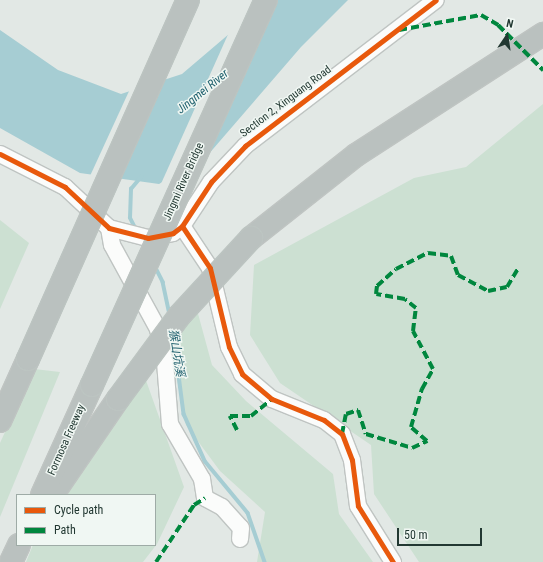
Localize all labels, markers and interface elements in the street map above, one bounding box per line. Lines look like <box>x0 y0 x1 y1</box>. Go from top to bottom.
north arrow <box>487 16 527 56</box>
text: N <box>505 17 515 31</box>
street label: Section 2, Xinguang Road <box>238 63 334 141</box>
water label: Jingmei River <box>174 67 232 117</box>
street label: Jingmi River Bridge <box>161 141 207 223</box>
water label: 猴山坑溪 <box>165 328 187 378</box>
street label: Formosa Freeway <box>45 402 89 478</box>
legend <box>16 494 156 546</box>
text: Cycle path <box>54 503 103 517</box>
scale bar <box>399 520 484 546</box>
text: Path <box>54 523 76 537</box>
text: 50 m <box>404 528 428 542</box>

